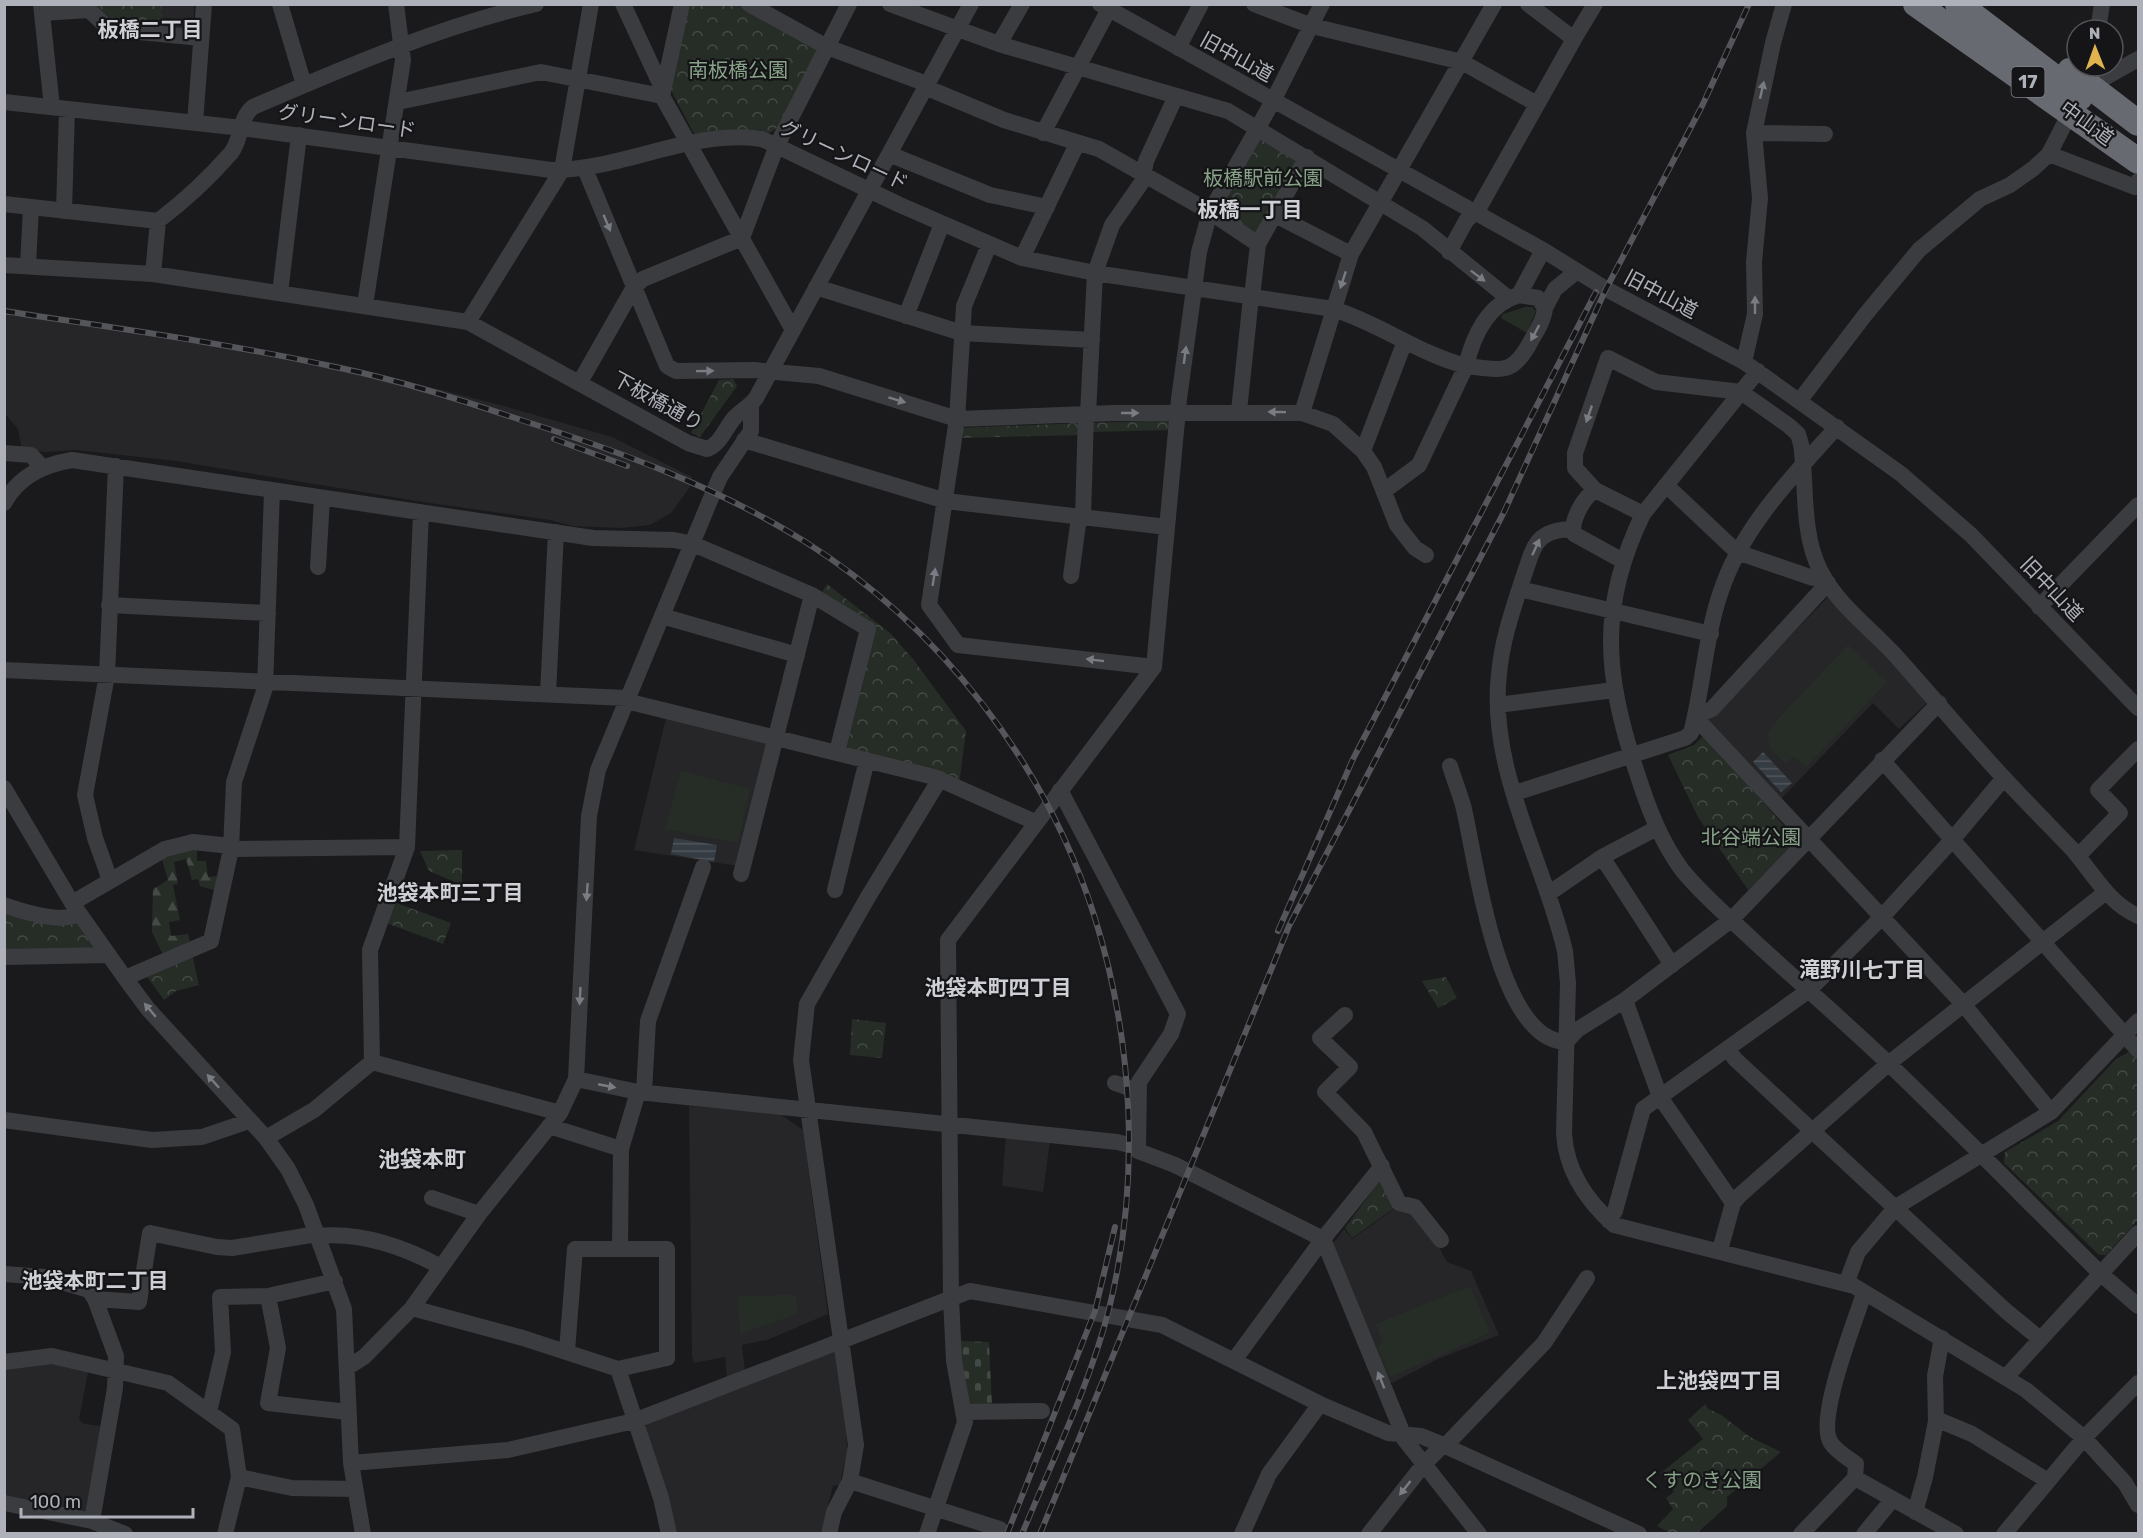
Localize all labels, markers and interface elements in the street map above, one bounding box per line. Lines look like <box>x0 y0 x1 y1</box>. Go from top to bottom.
district label: 板橋二丁目 <box>98 17 203 42</box>
north arrow <box>2065 18 2125 78</box>
text: N <box>2089 24 2101 43</box>
street label: 旧中山道 <box>1196 27 1278 87</box>
park label: 南板橋公園 <box>688 58 788 82</box>
road number: 17 <box>2012 67 2044 97</box>
one-way arrow <box>1758 81 1767 100</box>
street label: 中山道 <box>2056 96 2118 150</box>
street label: グリーンロード <box>277 99 417 143</box>
street label: グリーンロード <box>776 115 912 195</box>
park label: 板橋駅前公園 <box>1203 166 1323 190</box>
district label: 板橋一丁目 <box>1198 197 1303 222</box>
one-way arrow <box>603 214 612 232</box>
street label: 旧中山道 <box>1620 265 1702 323</box>
one-way arrow <box>1470 269 1486 282</box>
one-way arrow <box>1338 271 1347 289</box>
one-way arrow <box>1750 295 1760 314</box>
one-way arrow <box>1531 324 1541 342</box>
one-way arrow <box>1181 346 1190 365</box>
street label: 下板橋通り <box>608 366 708 436</box>
one-way arrow <box>696 366 715 376</box>
one-way arrow <box>888 396 906 405</box>
one-way arrow <box>1583 405 1593 423</box>
one-way arrow <box>1267 407 1286 417</box>
one-way arrow <box>1121 408 1140 418</box>
one-way arrow <box>1531 538 1540 555</box>
street label: 旧中山道 <box>2016 552 2088 626</box>
one-way arrow <box>929 567 938 586</box>
one-way arrow <box>1086 656 1105 665</box>
park label: 北谷端公園 <box>1701 825 1801 849</box>
district label: 池袋本町三丁目 <box>377 880 524 905</box>
one-way arrow <box>582 883 591 902</box>
district label: 滝野川七丁目 <box>1799 957 1925 982</box>
district label: 池袋本町四丁目 <box>925 975 1072 1000</box>
one-way arrow <box>576 987 585 1006</box>
one-way arrow <box>143 1002 156 1018</box>
one-way arrow <box>207 1074 220 1089</box>
one-way arrow <box>598 1082 617 1091</box>
district label: 池袋本町 <box>378 1146 466 1173</box>
district label: 池袋本町二丁目 <box>22 1268 169 1293</box>
district label: 上池袋四丁目 <box>1656 1368 1782 1393</box>
one-way arrow <box>1376 1371 1386 1389</box>
park label: くすのき公園 <box>1642 1468 1762 1492</box>
one-way arrow <box>1398 1480 1411 1496</box>
scale bar <box>21 1481 194 1519</box>
text: 100 m <box>30 1491 81 1513</box>

